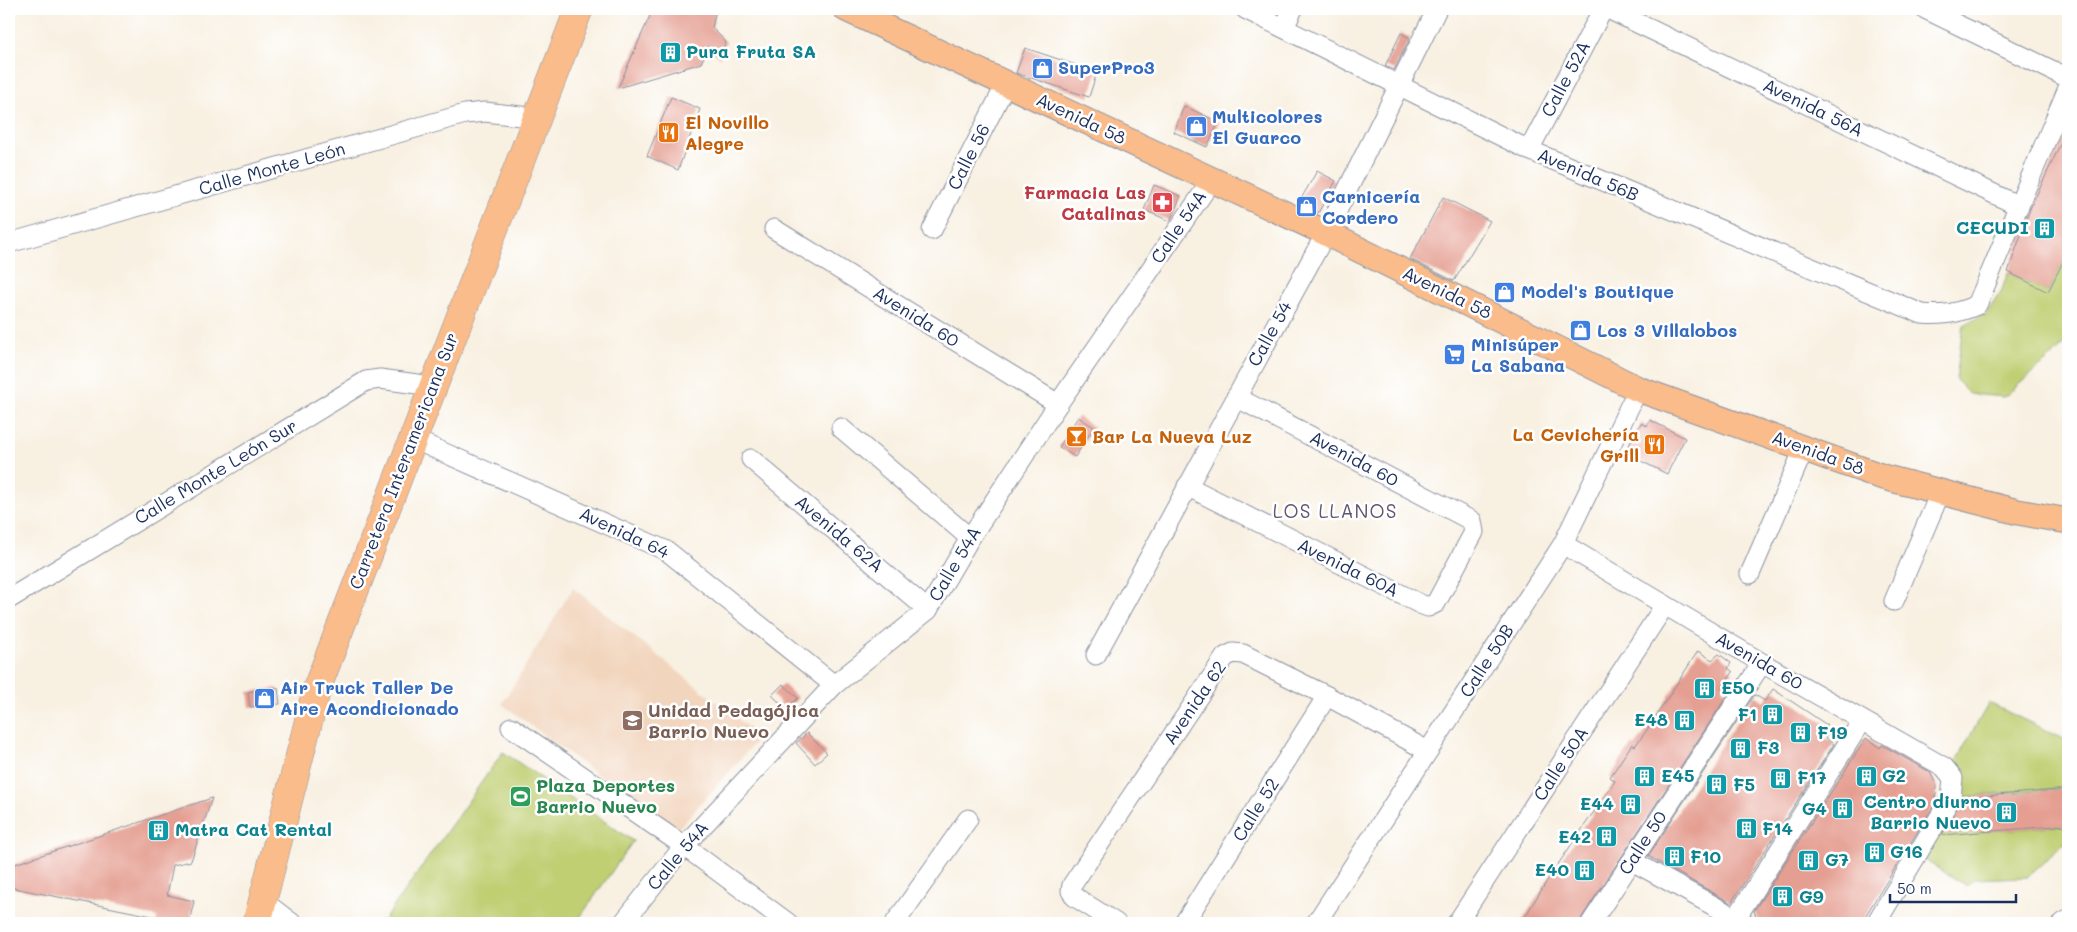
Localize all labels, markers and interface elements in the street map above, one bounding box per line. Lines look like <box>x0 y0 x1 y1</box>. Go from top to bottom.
street label: Calle 52A <box>1535 36 1595 121</box>
place label: Pura Fruta SA <box>686 39 816 63</box>
building icon: Pura Fruta SA <box>658 40 682 64</box>
place label: SuperPro3 <box>1058 55 1155 79</box>
shop icon: SuperPro3 <box>1030 56 1054 80</box>
street label: Avenida 56A <box>1759 72 1868 142</box>
street label: Avenida 58 <box>1033 87 1130 149</box>
place label: Multicolores El Guarco <box>1212 104 1322 149</box>
place label: El Novillo Alegre <box>685 110 769 155</box>
shop icon: Multicolores El Guarco <box>1184 115 1208 139</box>
street label: Calle 56 <box>941 119 995 194</box>
restaurant icon: El Novillo Alegre <box>657 121 681 145</box>
street label: Calle Monte León <box>196 136 348 200</box>
street label: Avenida 56B <box>1534 142 1643 206</box>
place label: Farmacia Las Catalinas <box>1024 180 1146 225</box>
place label: Carnicería Cordero <box>1322 184 1420 229</box>
street label: Calle 54A <box>1145 185 1211 268</box>
pharmacy icon: Farmacia Las Catalinas <box>1150 191 1174 215</box>
shop icon: Carnicería Cordero <box>1294 195 1318 219</box>
place label: CECUDI <box>1956 215 2029 239</box>
building icon: CECUDI <box>2033 216 2057 240</box>
street label: Avenida 58 <box>1399 260 1496 324</box>
place label: Model's Boutique <box>1521 279 1674 303</box>
street label: Avenida 60 <box>869 280 964 352</box>
shop icon: Model's Boutique <box>1493 280 1517 304</box>
street label: Calle 54 <box>1241 296 1297 370</box>
place label: Los 3 Villalobos <box>1597 318 1737 342</box>
shop icon: Los 3 Villalobos <box>1569 319 1593 343</box>
street label: Carretera Interamericana Sur <box>343 329 463 593</box>
place label: Minisúper La Sabana <box>1471 332 1565 377</box>
supermarket icon: Minisúper La Sabana <box>1443 343 1467 367</box>
street label: Calle Monte León Sur <box>130 413 301 529</box>
place label: La Cevichería Grill <box>1512 422 1639 467</box>
place label: Bar La Nueva Luz <box>1092 424 1252 448</box>
street label: Avenida 58 <box>1769 424 1868 480</box>
bar icon: Bar La Nueva Luz <box>1064 425 1088 449</box>
street label: Avenida 60 <box>1306 425 1403 492</box>
restaurant icon: La Cevichería Grill <box>1643 433 1667 457</box>
street label: Avenida 62A <box>790 489 889 577</box>
district label: LOS LLANOS <box>1273 498 1397 523</box>
street label: Avenida 64 <box>576 501 674 564</box>
street label: Calle 54A <box>922 522 986 605</box>
street label: Avenida 60A <box>1294 532 1403 602</box>
street label: Calle 50B <box>1454 619 1519 702</box>
street label: Avenida 60 <box>1711 625 1808 695</box>
street label: Avenida 62 <box>1157 656 1231 749</box>
place label: Air Truck Taller De Aire Acondicionado <box>280 675 459 720</box>
place label: E50 <box>1721 675 1755 699</box>
building icon: E50 <box>1693 676 1717 700</box>
shop icon: Air Truck Taller De Aire Acondicionado <box>252 686 276 710</box>
place label: Unidad Pedagójica Barrio Nuevo <box>648 698 819 743</box>
place label: F1 <box>1737 702 1757 726</box>
building icon: F1 <box>1761 703 1785 727</box>
place label: E48 <box>1634 707 1668 731</box>
building icon: E48 <box>1672 708 1696 732</box>
school or university icon: Unidad Pedagójica Barrio Nuevo <box>620 709 644 733</box>
place label: F19 <box>1817 720 1848 744</box>
building icon: F19 <box>1789 721 1813 745</box>
street label: Calle 50A <box>1527 722 1593 805</box>
place label: F3 <box>1757 735 1780 759</box>
building icon: F3 <box>1729 736 1753 760</box>
place label: E45 <box>1661 763 1694 787</box>
place label: G2 <box>1882 763 1906 787</box>
building icon: E45 <box>1633 764 1657 788</box>
building icon: G2 <box>1854 764 1878 788</box>
place label: F17 <box>1797 765 1827 789</box>
building icon: F17 <box>1769 766 1793 790</box>
place label: F5 <box>1733 772 1755 796</box>
place label: Plaza Deportes Barrio Nuevo <box>536 773 675 818</box>
street label: Calle 52 <box>1226 773 1284 846</box>
building icon: F5 <box>1705 773 1729 797</box>
sports icon: Plaza Deportes Barrio Nuevo <box>508 784 532 808</box>
place label: Centro diurno Barrio Nuevo <box>1863 789 1991 834</box>
place label: E44 <box>1580 791 1614 815</box>
building icon: E44 <box>1618 792 1642 816</box>
place label: G4 <box>1802 796 1827 820</box>
building icon: G4 <box>1831 797 1855 821</box>
building icon: Centro diurno Barrio Nuevo <box>1995 800 2019 824</box>
street label: Calle 50 <box>1613 806 1672 879</box>
street label: Calle 54A <box>641 816 713 895</box>
place label: F14 <box>1762 816 1793 840</box>
place label: Matra Cat Rental <box>175 817 332 841</box>
building icon: F14 <box>1734 817 1758 841</box>
building icon: Matra Cat Rental <box>147 818 171 842</box>
place label: E42 <box>1558 824 1591 848</box>
building icon: E42 <box>1595 825 1619 849</box>
place label: G16 <box>1890 839 1923 863</box>
building icon: G16 <box>1862 840 1886 864</box>
place label: F10 <box>1690 844 1722 868</box>
building icon: F10 <box>1662 845 1686 869</box>
place label: G7 <box>1825 847 1849 871</box>
building icon: G7 <box>1797 848 1821 872</box>
place label: E40 <box>1534 857 1569 881</box>
building icon: E40 <box>1573 858 1597 882</box>
scale bar <box>1890 872 2016 904</box>
text: 50 m <box>1897 878 1932 898</box>
place label: G9 <box>1799 884 1824 908</box>
building icon: G9 <box>1771 885 1795 909</box>

